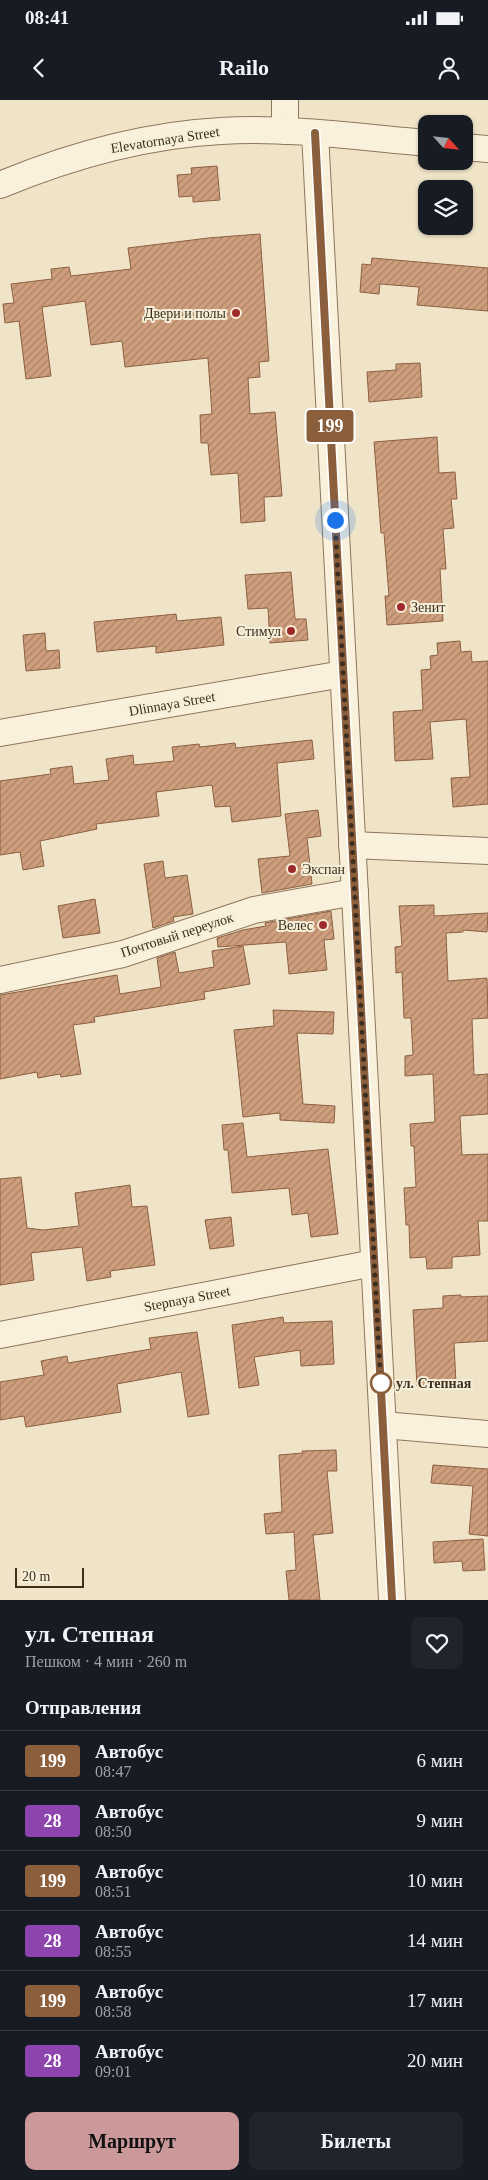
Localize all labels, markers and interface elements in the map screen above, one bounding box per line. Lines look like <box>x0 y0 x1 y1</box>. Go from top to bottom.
text: 08:41 <box>25 7 69 28</box>
icon: back <box>25 54 53 82</box>
icon: person <box>435 54 463 82</box>
text: Railo <box>219 55 269 80</box>
north arrow <box>418 115 472 170</box>
map controls <box>418 115 473 235</box>
street label: Elevatornaya Street <box>109 124 221 156</box>
button: layers <box>418 180 473 235</box>
place label: Двери и полы <box>144 306 227 321</box>
marker: Двери и полы <box>230 307 242 319</box>
line badge: 199 <box>301 410 359 442</box>
text: 199 <box>317 416 344 436</box>
your location <box>323 508 348 533</box>
place label: Зенит <box>411 600 445 615</box>
marker: Зенит <box>395 601 407 613</box>
place label: Стимул <box>236 624 281 639</box>
marker: Стимул <box>285 625 297 637</box>
street label: Dlinnaya Street <box>128 689 216 719</box>
place label: Экспан <box>302 862 346 877</box>
marker: Экспан <box>286 863 298 875</box>
street label: Почтовый переулок <box>119 910 235 960</box>
place label: Велес <box>278 918 313 933</box>
marker: Велес <box>317 919 329 931</box>
street label: Stepnaya Street <box>143 1283 231 1315</box>
marker: ул. Степная <box>370 1372 392 1394</box>
place label: ул. Степная <box>396 1376 472 1391</box>
scale bar <box>15 1565 84 1588</box>
text: 20 m <box>22 1569 50 1584</box>
button: heart <box>411 1617 463 1669</box>
text: ул. Степная <box>25 1621 154 1647</box>
text: Пешком · 4 мин · 260 m <box>25 1653 187 1670</box>
text: Отправления <box>25 1697 141 1718</box>
text: Автобус <box>95 1741 163 1762</box>
text: 6 мин <box>416 1750 463 1771</box>
text: 199 <box>39 1751 66 1771</box>
text: 08:47 <box>95 1763 131 1780</box>
text: Автобус <box>95 1801 163 1822</box>
text: 9 мин <box>416 1810 463 1831</box>
text: 28 <box>44 1811 62 1831</box>
text: 08:50 <box>95 1823 131 1840</box>
text: Автобус <box>95 1861 163 1882</box>
text: 10 мин <box>407 1870 463 1891</box>
text: 199 <box>39 1871 66 1891</box>
text: 08:51 <box>95 1883 131 1900</box>
text: Автобус <box>95 1921 163 1942</box>
text: 14 мин <box>407 1930 463 1951</box>
text: 28 <box>44 1931 62 1951</box>
text: 08:55 <box>95 1943 131 1960</box>
text: Автобус <box>95 1981 163 2002</box>
text: 17 мин <box>407 1990 463 2011</box>
text: 199 <box>39 1991 66 2011</box>
text: 08:58 <box>95 2003 131 2020</box>
text: Автобус <box>95 2041 163 2062</box>
text: 20 мин <box>407 2050 463 2071</box>
text: 28 <box>44 2051 62 2071</box>
text: 09:01 <box>95 2063 131 2080</box>
button: Маршрут <box>25 2112 239 2170</box>
button: Билеты <box>249 2112 463 2170</box>

